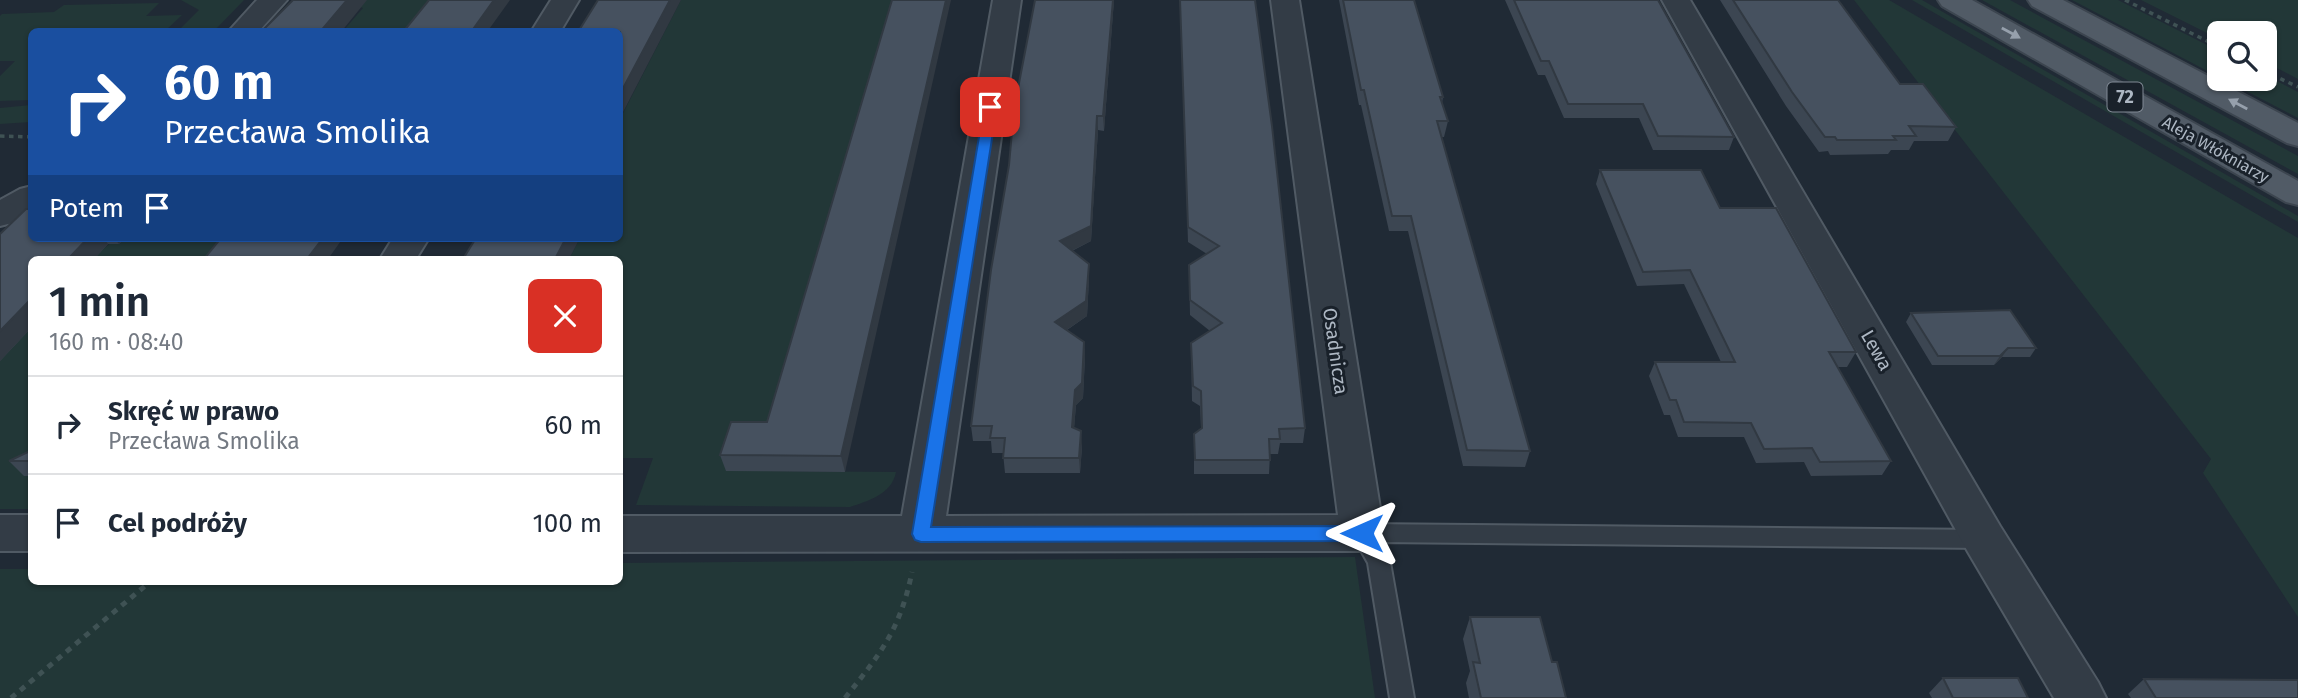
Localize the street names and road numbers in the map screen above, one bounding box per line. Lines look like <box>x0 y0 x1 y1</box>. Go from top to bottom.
road number: 72 <box>2108 82 2142 112</box>
street label: Aleja Włókniarzy <box>2159 112 2272 187</box>
street label: Osadnicza <box>1318 306 1353 396</box>
street label: Lewa <box>1856 326 1897 375</box>

